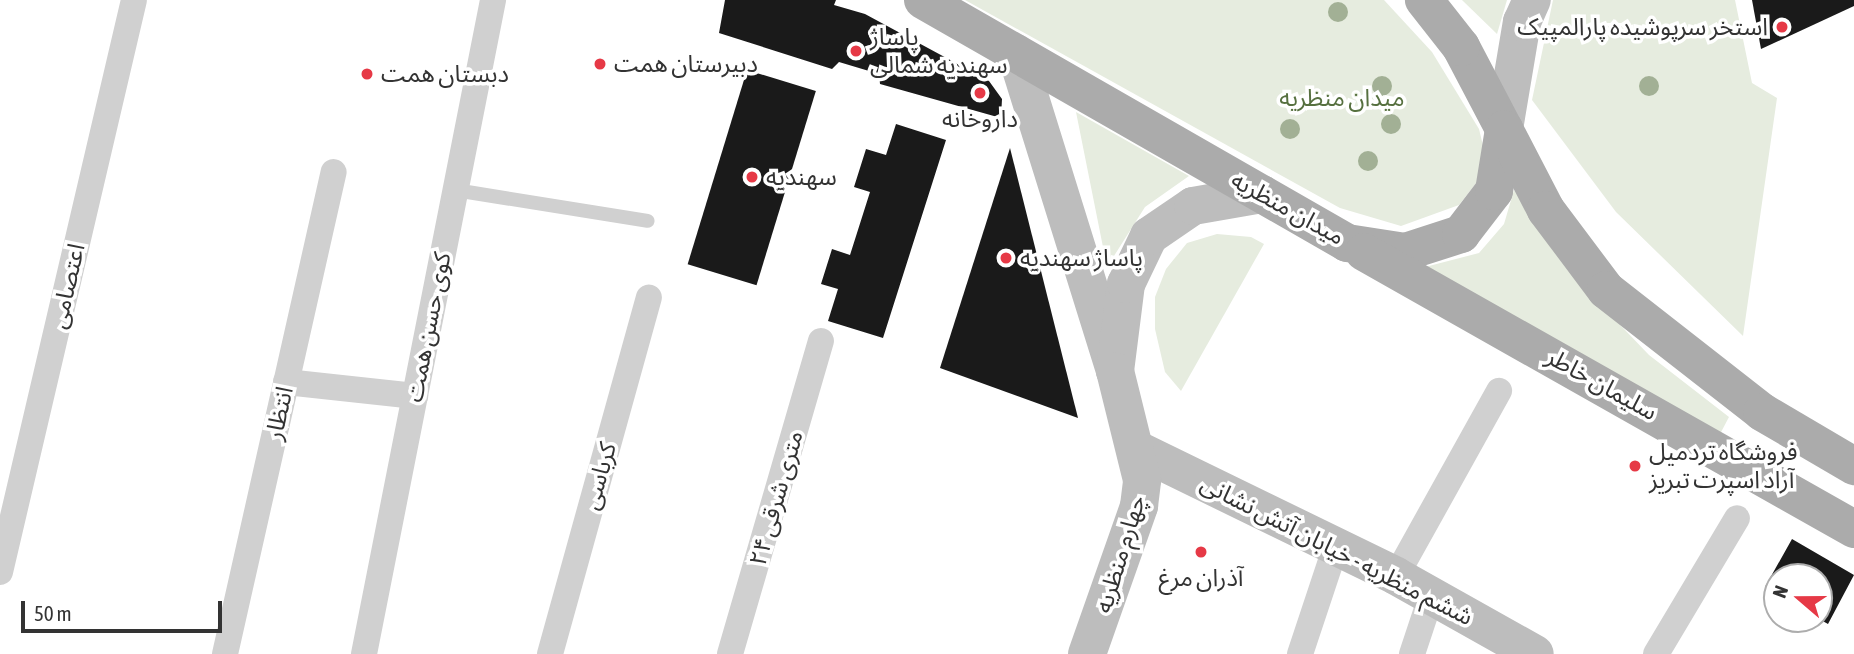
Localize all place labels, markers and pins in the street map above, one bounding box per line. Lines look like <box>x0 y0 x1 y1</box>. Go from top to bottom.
place label: استخر سرپوشیده پارالمپیک <box>1517 13 1768 41</box>
marker: استخر سرپوشیده پارالمپیک <box>1774 19 1790 35</box>
place label: پاساژ سهندیه شمالی <box>870 23 1008 79</box>
marker: پاساژ سهندیه شمالی <box>848 43 864 59</box>
place label: دبیرستان همت <box>614 50 758 78</box>
marker: دبیرستان همت <box>592 56 608 72</box>
place label: دبستان همت <box>381 60 509 88</box>
marker: دبستان همت <box>359 66 375 82</box>
marker: داروخانه <box>972 85 988 101</box>
place label: داروخانه <box>942 105 1018 133</box>
place label: سهندیه <box>766 163 837 191</box>
marker: سهندیه <box>744 169 760 185</box>
place label: پاساژ سهندیه <box>1020 244 1143 272</box>
marker: پاساژ سهندیه <box>998 250 1014 266</box>
place label: فروشگاه تردمیل آراد اسپرت تبریز <box>1649 438 1797 494</box>
marker: فروشگاه تردمیل آراد اسپرت تبریز <box>1627 458 1643 474</box>
marker: آذران مرغ <box>1193 544 1209 560</box>
place label: آذران مرغ <box>1158 564 1244 592</box>

